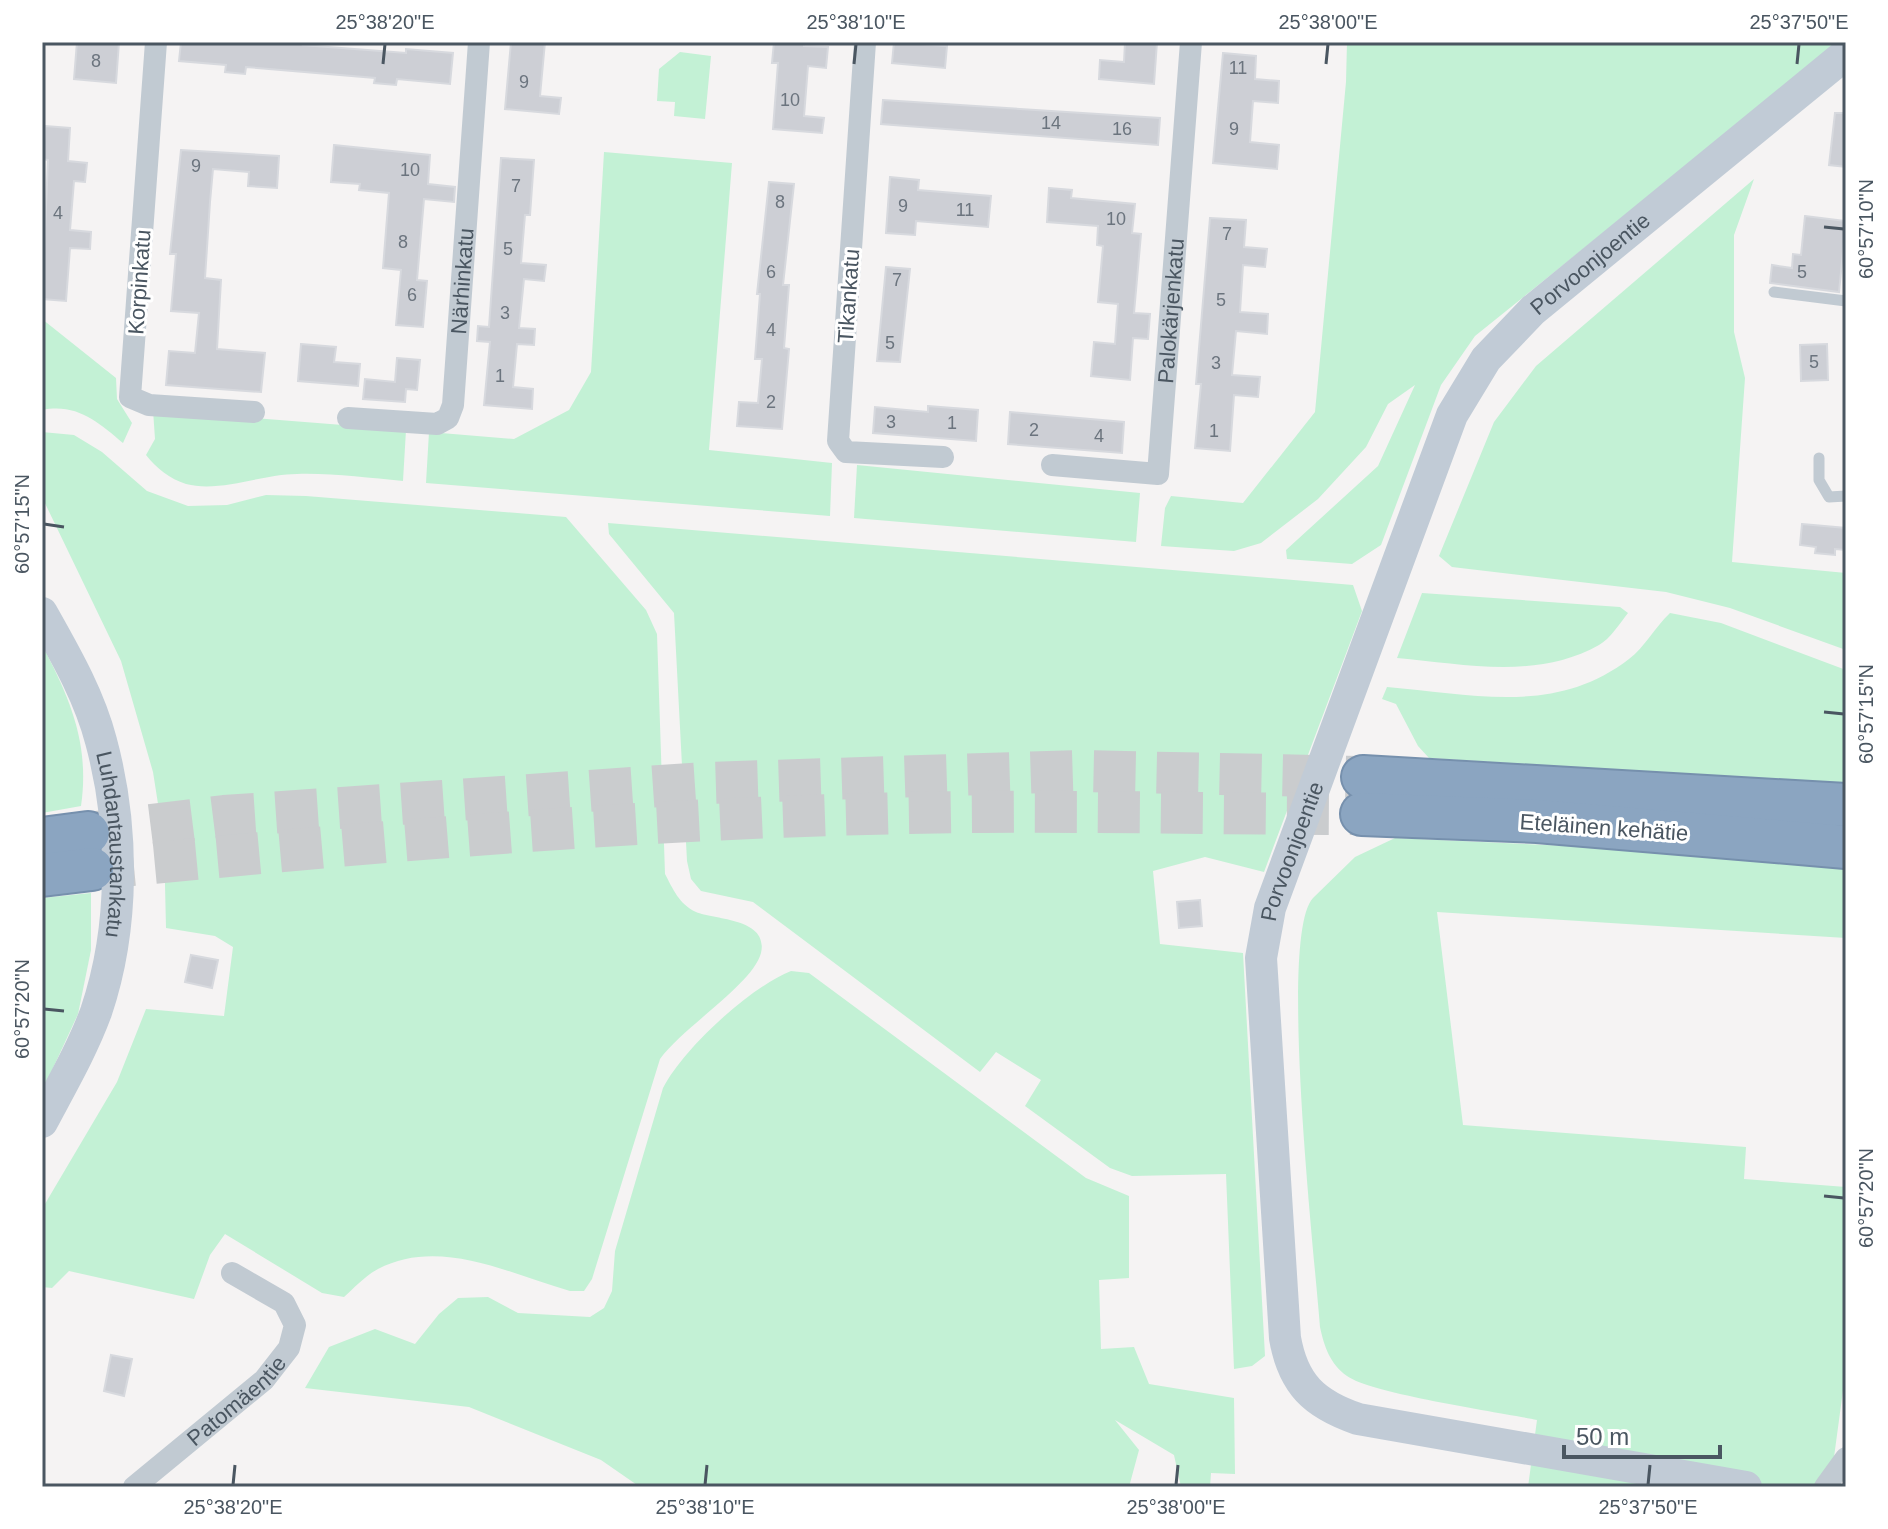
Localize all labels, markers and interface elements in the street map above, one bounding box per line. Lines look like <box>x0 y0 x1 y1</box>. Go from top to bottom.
text: 25°38'20"E <box>336 11 435 33</box>
text: 25°38'10"E <box>807 11 906 33</box>
text: 25°38'00"E <box>1279 11 1378 33</box>
text: 25°37'50"E <box>1750 11 1849 33</box>
house number: 8 <box>91 51 101 71</box>
house number: 11 <box>1229 58 1247 78</box>
house number: 9 <box>519 72 529 92</box>
house number: 10 <box>780 90 800 110</box>
house number: 14 <box>1041 113 1061 133</box>
house number: 16 <box>1112 119 1132 139</box>
house number: 9 <box>1229 119 1239 139</box>
house number: 9 <box>191 156 201 176</box>
house number: 10 <box>400 160 420 180</box>
house number: 7 <box>511 176 521 196</box>
text: 60°57'10"N <box>1855 179 1877 279</box>
house number: 8 <box>775 192 785 212</box>
house number: 9 <box>898 196 908 216</box>
house number: 11 <box>956 200 974 220</box>
house number: 4 <box>53 203 63 223</box>
street label: Porvoonjoentie <box>1525 208 1655 320</box>
house number: 10 <box>1106 209 1126 229</box>
house number: 7 <box>1222 224 1232 244</box>
street label: Närhinkatu <box>446 227 479 335</box>
street label: Korpinkatu <box>123 229 156 335</box>
house number: 8 <box>398 232 408 252</box>
street label: Palokärjenkatu <box>1153 237 1189 384</box>
house number: 5 <box>503 239 513 259</box>
street label: Tikankatu <box>833 248 864 344</box>
house number: 6 <box>766 262 776 282</box>
house number: 5 <box>1797 262 1807 282</box>
house number: 7 <box>892 270 902 290</box>
house number: 6 <box>407 285 417 305</box>
house number: 5 <box>1216 290 1226 310</box>
house number: 3 <box>500 303 510 323</box>
house number: 4 <box>766 320 776 340</box>
house number: 5 <box>885 333 895 353</box>
house number: 5 <box>1809 352 1819 372</box>
house number: 3 <box>1211 353 1221 373</box>
house number: 1 <box>495 366 505 386</box>
house number: 2 <box>766 392 776 412</box>
house number: 3 <box>886 412 896 432</box>
house number: 1 <box>947 413 957 433</box>
house number: 2 <box>1029 420 1039 440</box>
house number: 1 <box>1209 421 1219 441</box>
house number: 4 <box>1094 426 1104 446</box>
text: 60°57'15"N <box>11 474 33 574</box>
text: 60°57'15"N <box>1855 664 1877 764</box>
street label: Luhdantaustankatu <box>91 749 130 939</box>
street label: Porvoonjoentie <box>1256 778 1329 923</box>
street label: Eteläinen kehätie <box>1519 809 1689 846</box>
text: 60°57'20"N <box>11 959 33 1059</box>
text: 60°57'20"N <box>1855 1148 1877 1248</box>
street label: Patomäentie <box>182 1351 291 1451</box>
scale bar <box>1564 1409 1720 1459</box>
text: 50 m <box>1576 1423 1629 1450</box>
text: 25°38'20"E <box>184 1496 283 1518</box>
text: 25°38'10"E <box>656 1496 755 1518</box>
text: 25°38'00"E <box>1127 1496 1226 1518</box>
text: 25°37'50"E <box>1599 1496 1698 1518</box>

